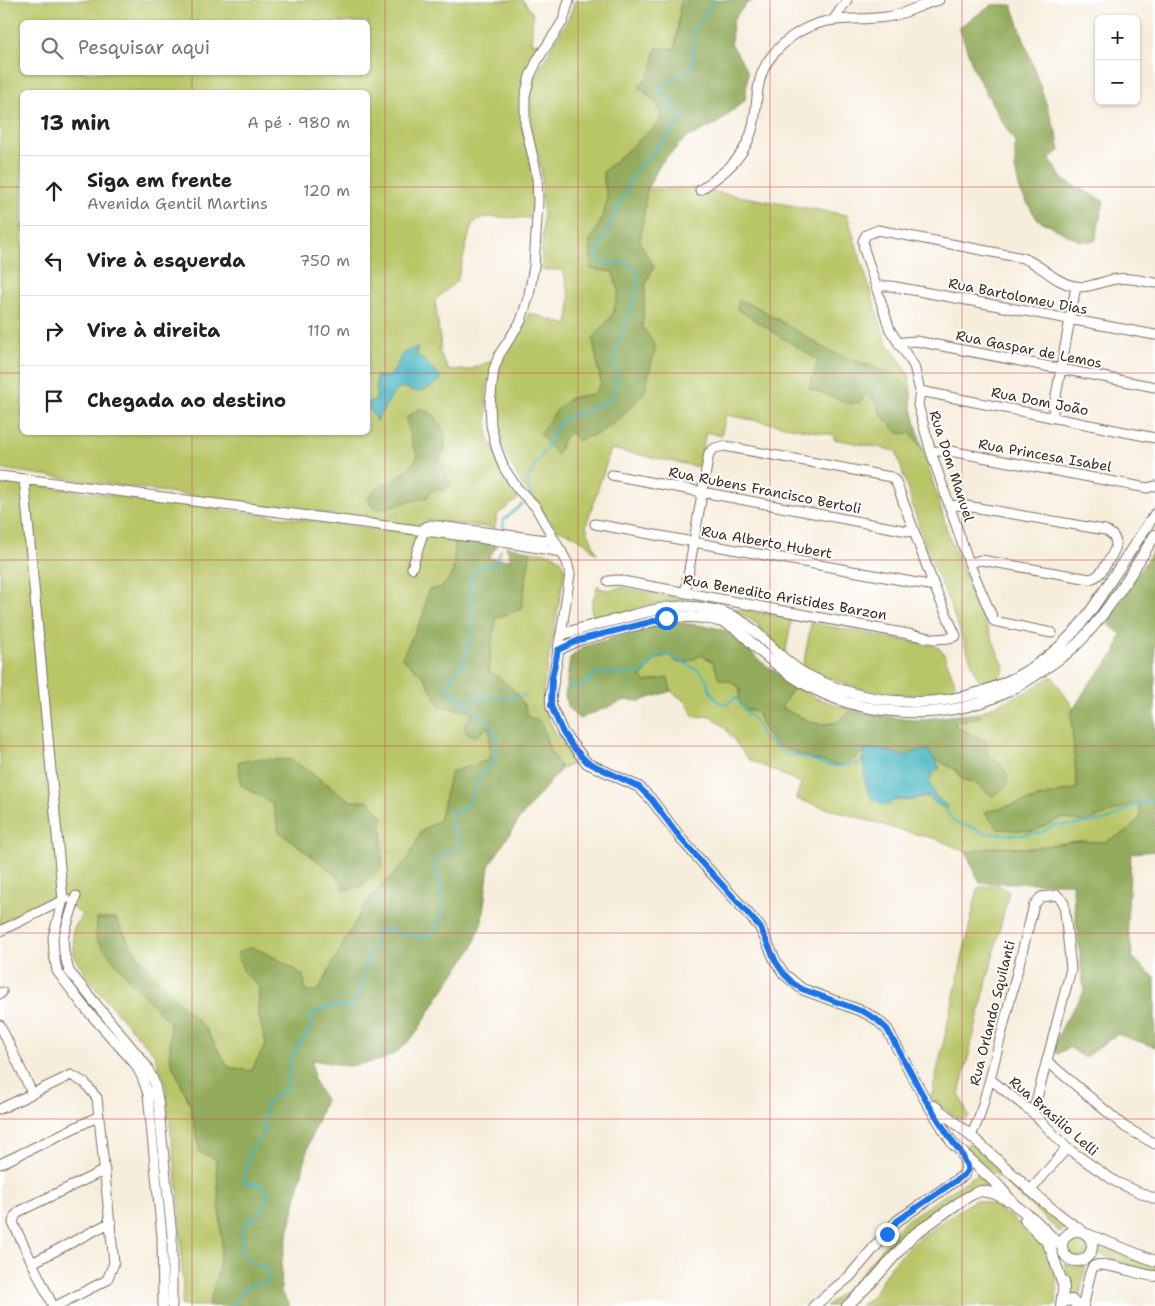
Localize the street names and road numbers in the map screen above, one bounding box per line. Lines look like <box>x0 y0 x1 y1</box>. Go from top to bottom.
street label: Rua Bartolomeu Dias <box>947 274 1089 318</box>
street label: Rua Gaspar de Lemos <box>954 326 1104 372</box>
street label: Rua Dom João <box>990 383 1090 419</box>
street label: Rua Dom Manuel <box>926 408 979 525</box>
street label: Rua Princesa Isabel <box>977 434 1114 476</box>
street label: Rua Rubens Francisco Bertoli <box>667 462 863 518</box>
street label: Rua Alberto Hubert <box>700 522 834 562</box>
street label: Rua Benedito Aristides Barzon <box>682 570 889 624</box>
street label: Rua Orlando Squilanti <box>965 938 1019 1088</box>
street label: Rua Brasilio Lelli <box>1006 1072 1102 1160</box>

